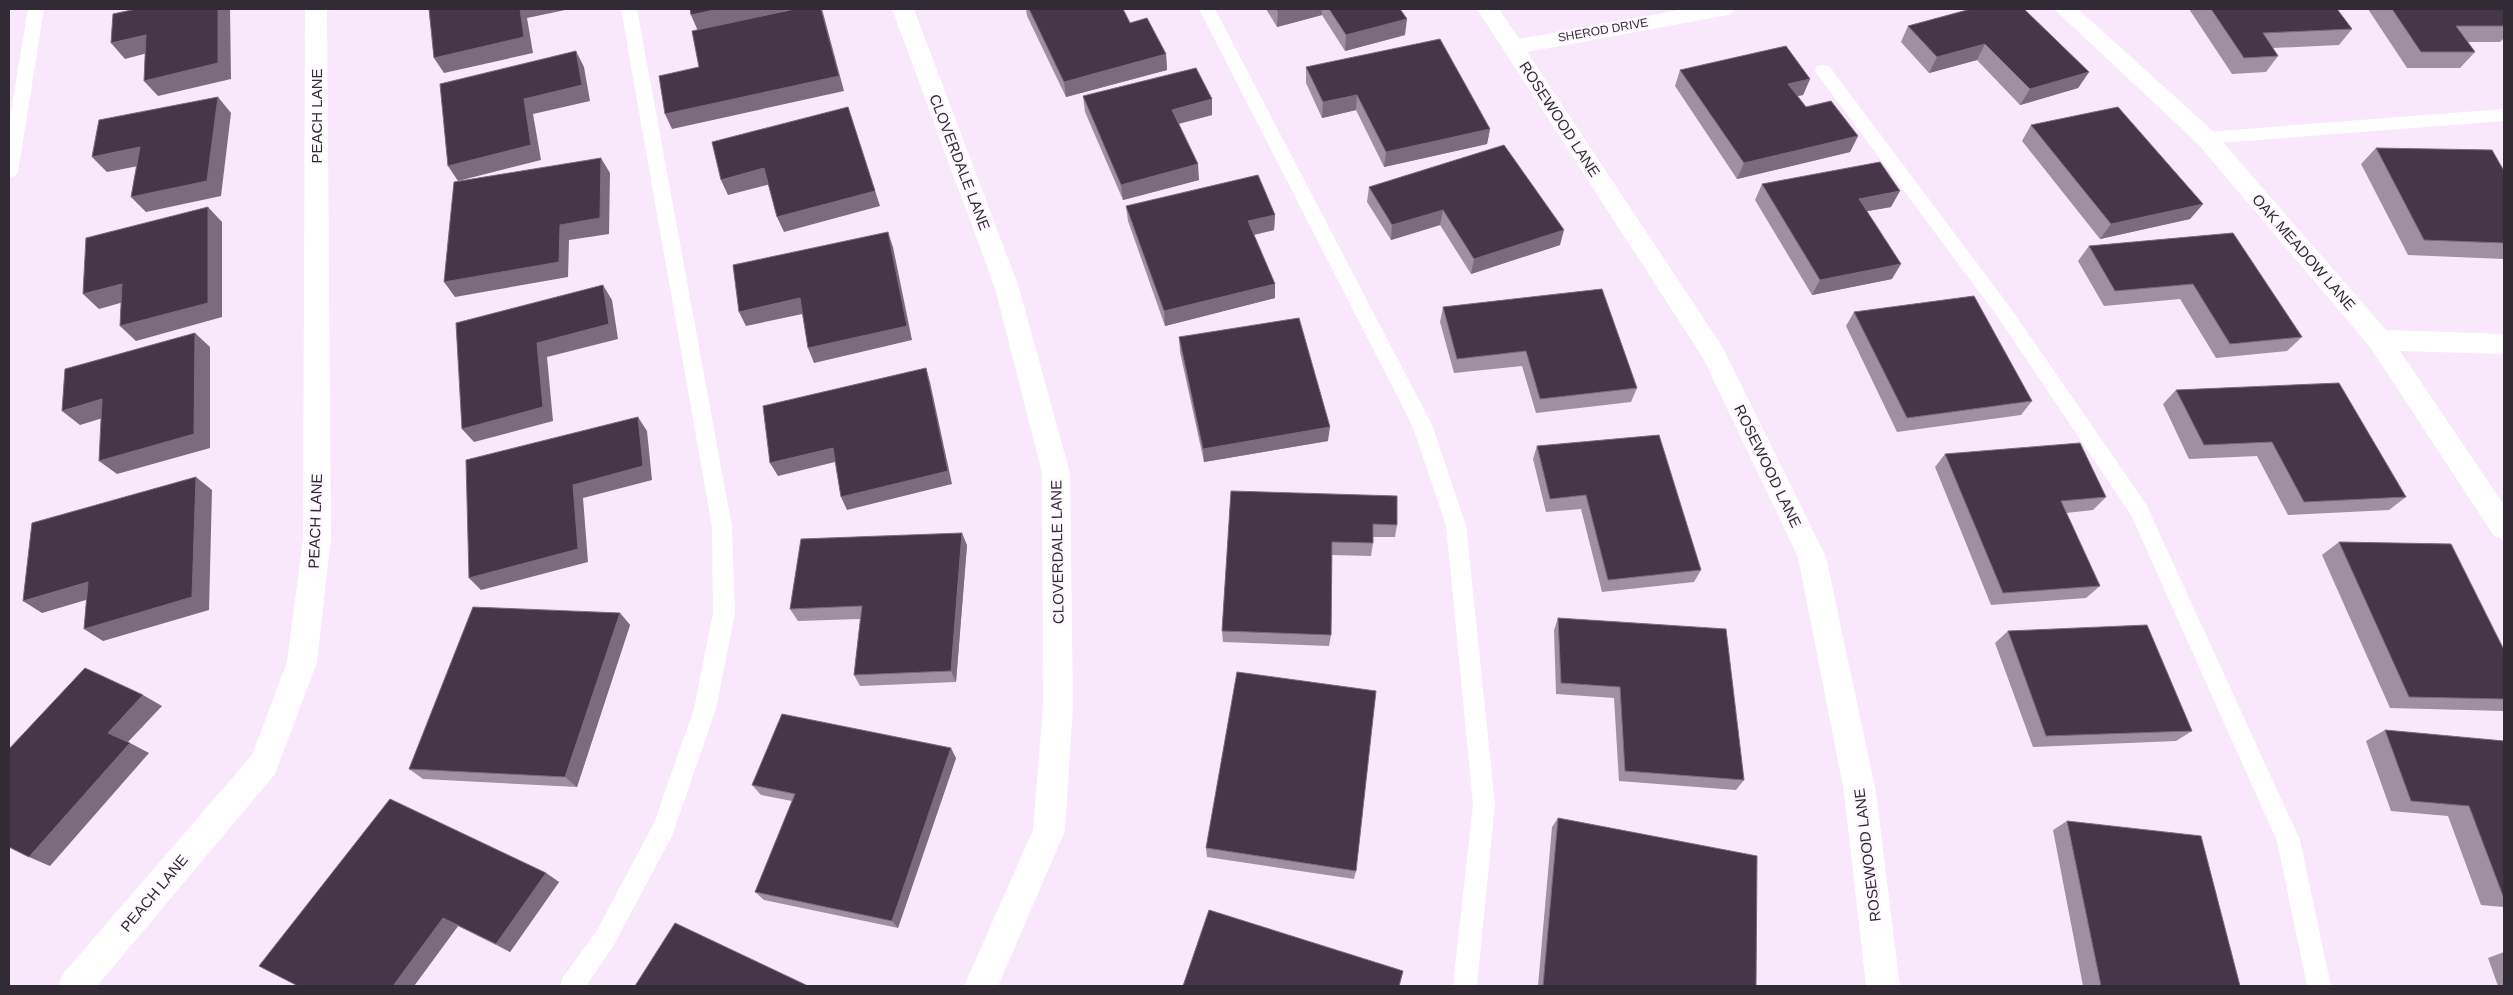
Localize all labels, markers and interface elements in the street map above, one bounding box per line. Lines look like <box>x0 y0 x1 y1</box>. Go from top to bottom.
street label: SHEROD DRIVE <box>1557 15 1649 45</box>
street label: ROSEWOOD LANE <box>1516 58 1604 180</box>
street label: PEACH LANE <box>308 68 325 164</box>
street label: CLOVERDALE LANE <box>926 92 994 232</box>
street label: OAK MEADOW LANE <box>2249 190 2359 314</box>
street label: ROSEWOOD LANE <box>1731 402 1805 530</box>
street label: PEACH LANE <box>305 473 325 569</box>
street label: CLOVERDALE LANE <box>1047 480 1067 624</box>
street label: ROSEWOOD LANE <box>1850 787 1884 923</box>
street label: PEACH LANE <box>117 851 191 935</box>

